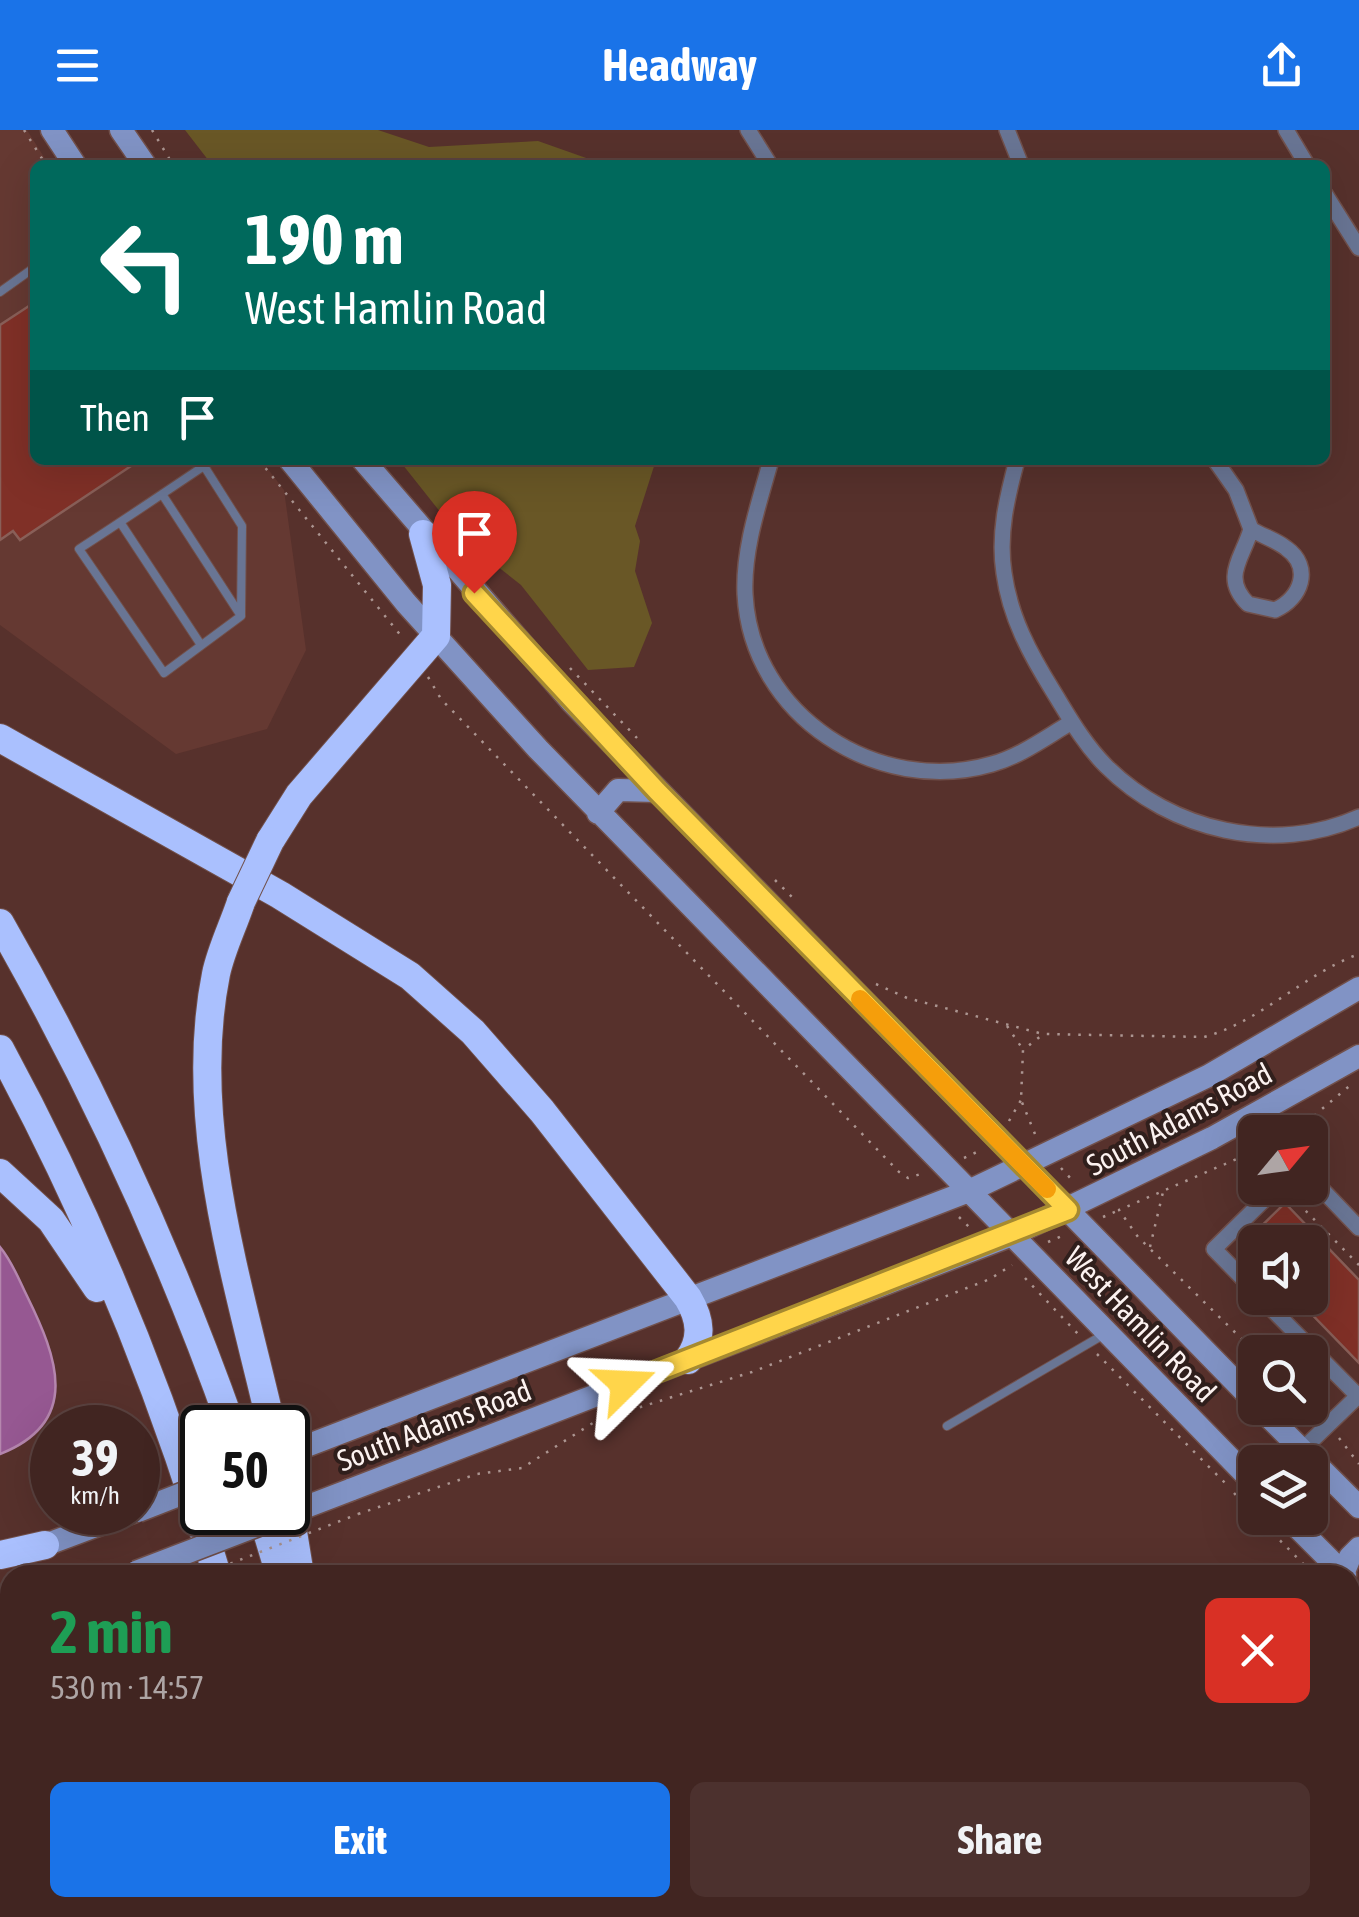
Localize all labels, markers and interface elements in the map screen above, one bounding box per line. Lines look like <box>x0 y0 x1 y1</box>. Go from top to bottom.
icon: menu <box>50 38 105 93</box>
icon: share <box>1254 38 1309 93</box>
text: Headway <box>602 39 757 91</box>
text: 190 m <box>245 199 404 279</box>
icon: left <box>80 200 210 330</box>
text: West Hamlin Road <box>245 282 547 334</box>
icon: arrive <box>170 390 225 445</box>
text: Then <box>80 396 150 439</box>
pin <box>432 491 517 594</box>
icon: arrive <box>447 506 502 561</box>
street label: South Adams Road <box>1081 1056 1277 1182</box>
north arrow <box>1238 1115 1328 1205</box>
map controls <box>1238 1115 1328 1535</box>
button: sound <box>1238 1225 1328 1315</box>
street label: West Hamlin Road <box>1059 1240 1223 1408</box>
position arrow <box>573 1332 677 1436</box>
button: search <box>1238 1335 1328 1425</box>
street label: South Adams Road <box>332 1372 536 1478</box>
speed limit sign: 50 <box>180 1405 310 1535</box>
text: 39 <box>71 1429 118 1487</box>
button: layers <box>1238 1445 1328 1535</box>
text: km/h <box>70 1481 120 1509</box>
text: 2 min <box>50 1597 173 1666</box>
button: close <box>1205 1598 1310 1703</box>
text: 530 m · 14:57 <box>50 1669 204 1706</box>
button: Exit <box>50 1782 670 1897</box>
button: Share <box>690 1782 1310 1897</box>

